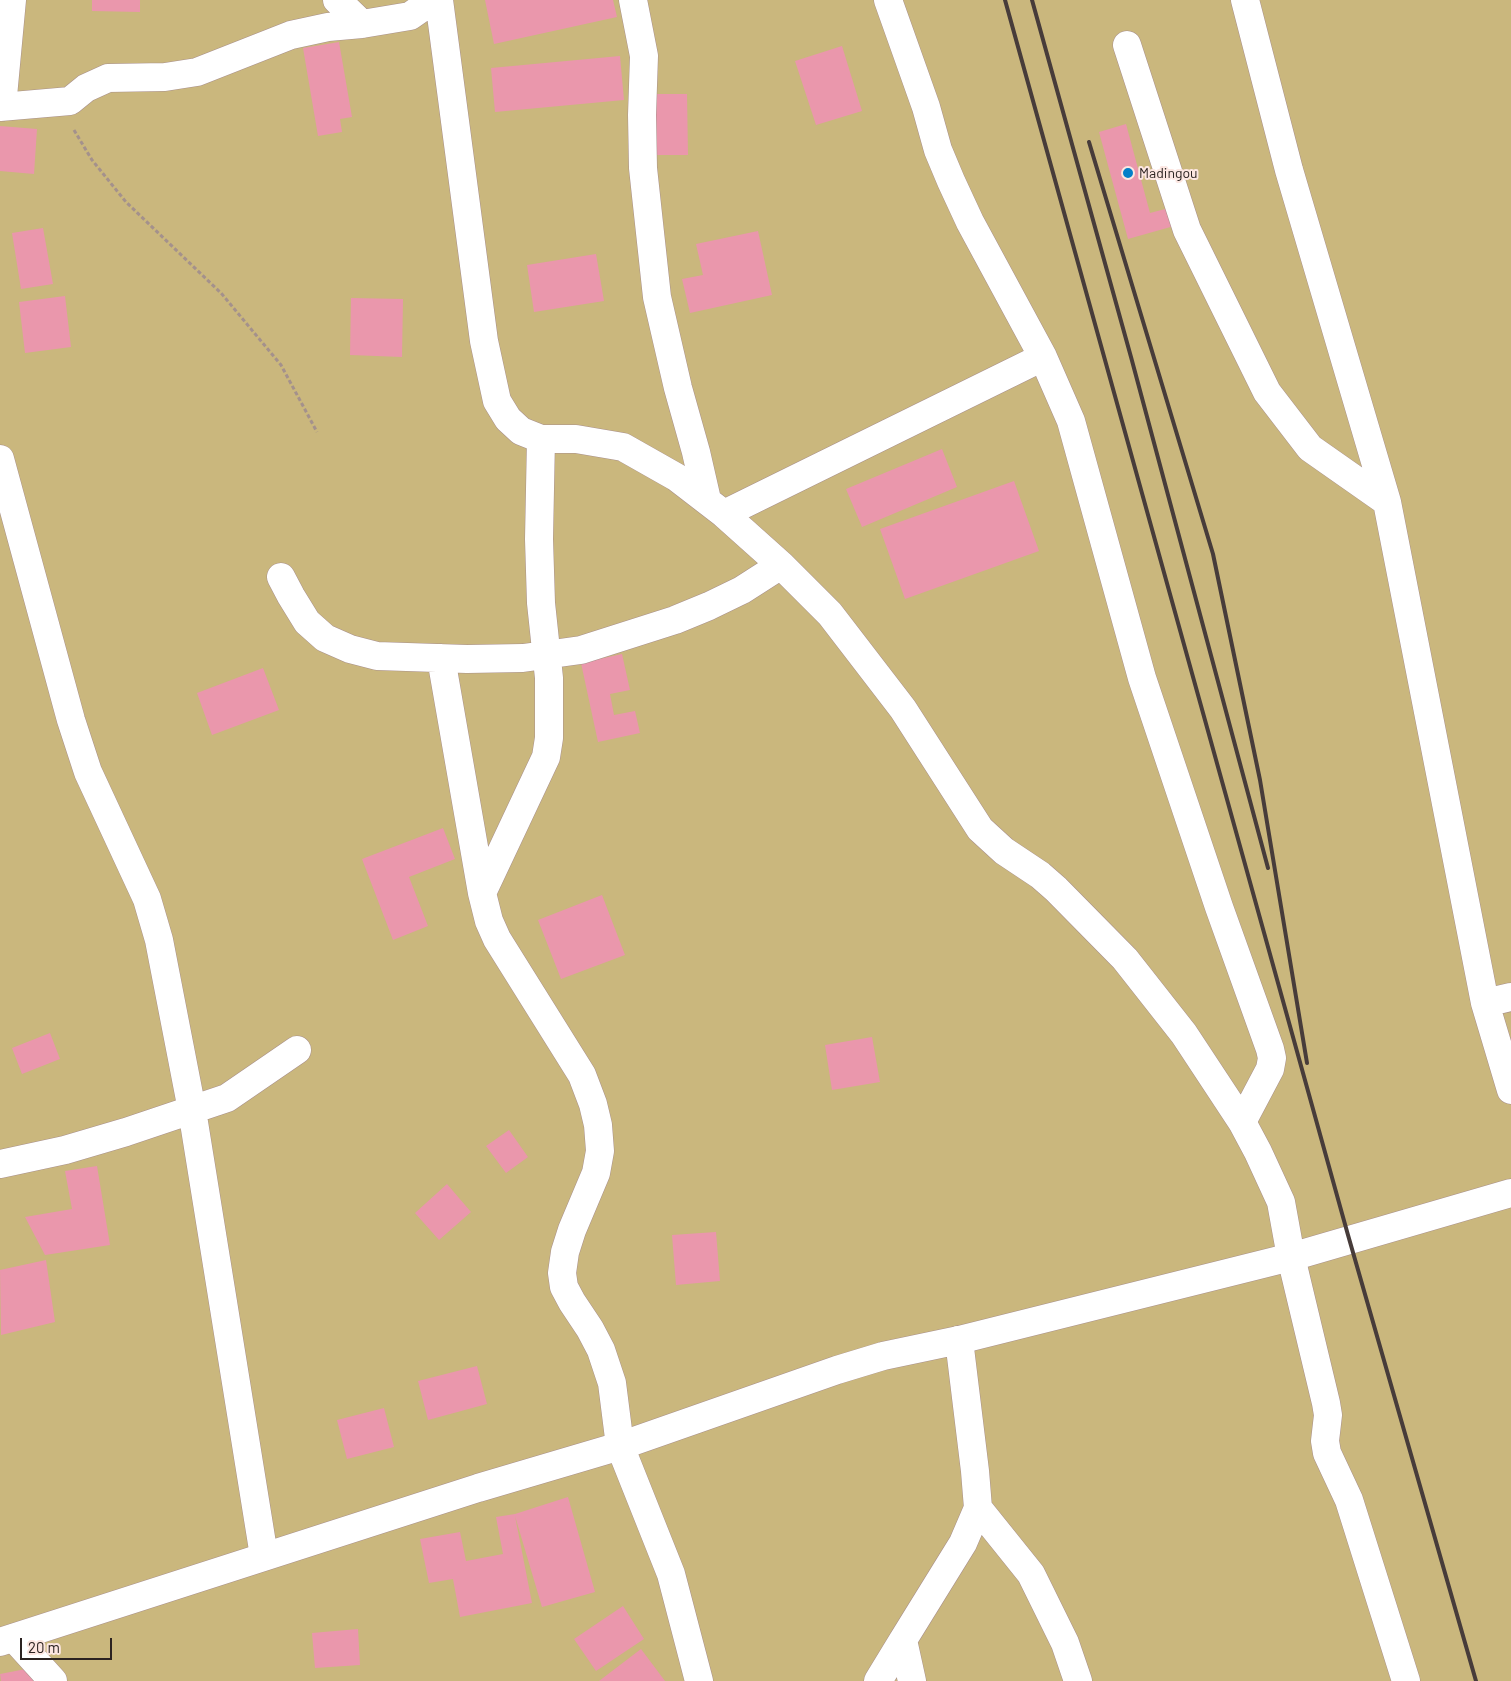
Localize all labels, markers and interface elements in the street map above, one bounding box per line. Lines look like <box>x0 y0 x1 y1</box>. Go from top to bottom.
place label: Madingou <box>1139 165 1198 181</box>
marker: Madingou <box>1121 166 1135 180</box>
scale bar <box>22 1628 115 1660</box>
text: 20 m <box>28 1638 60 1656</box>

